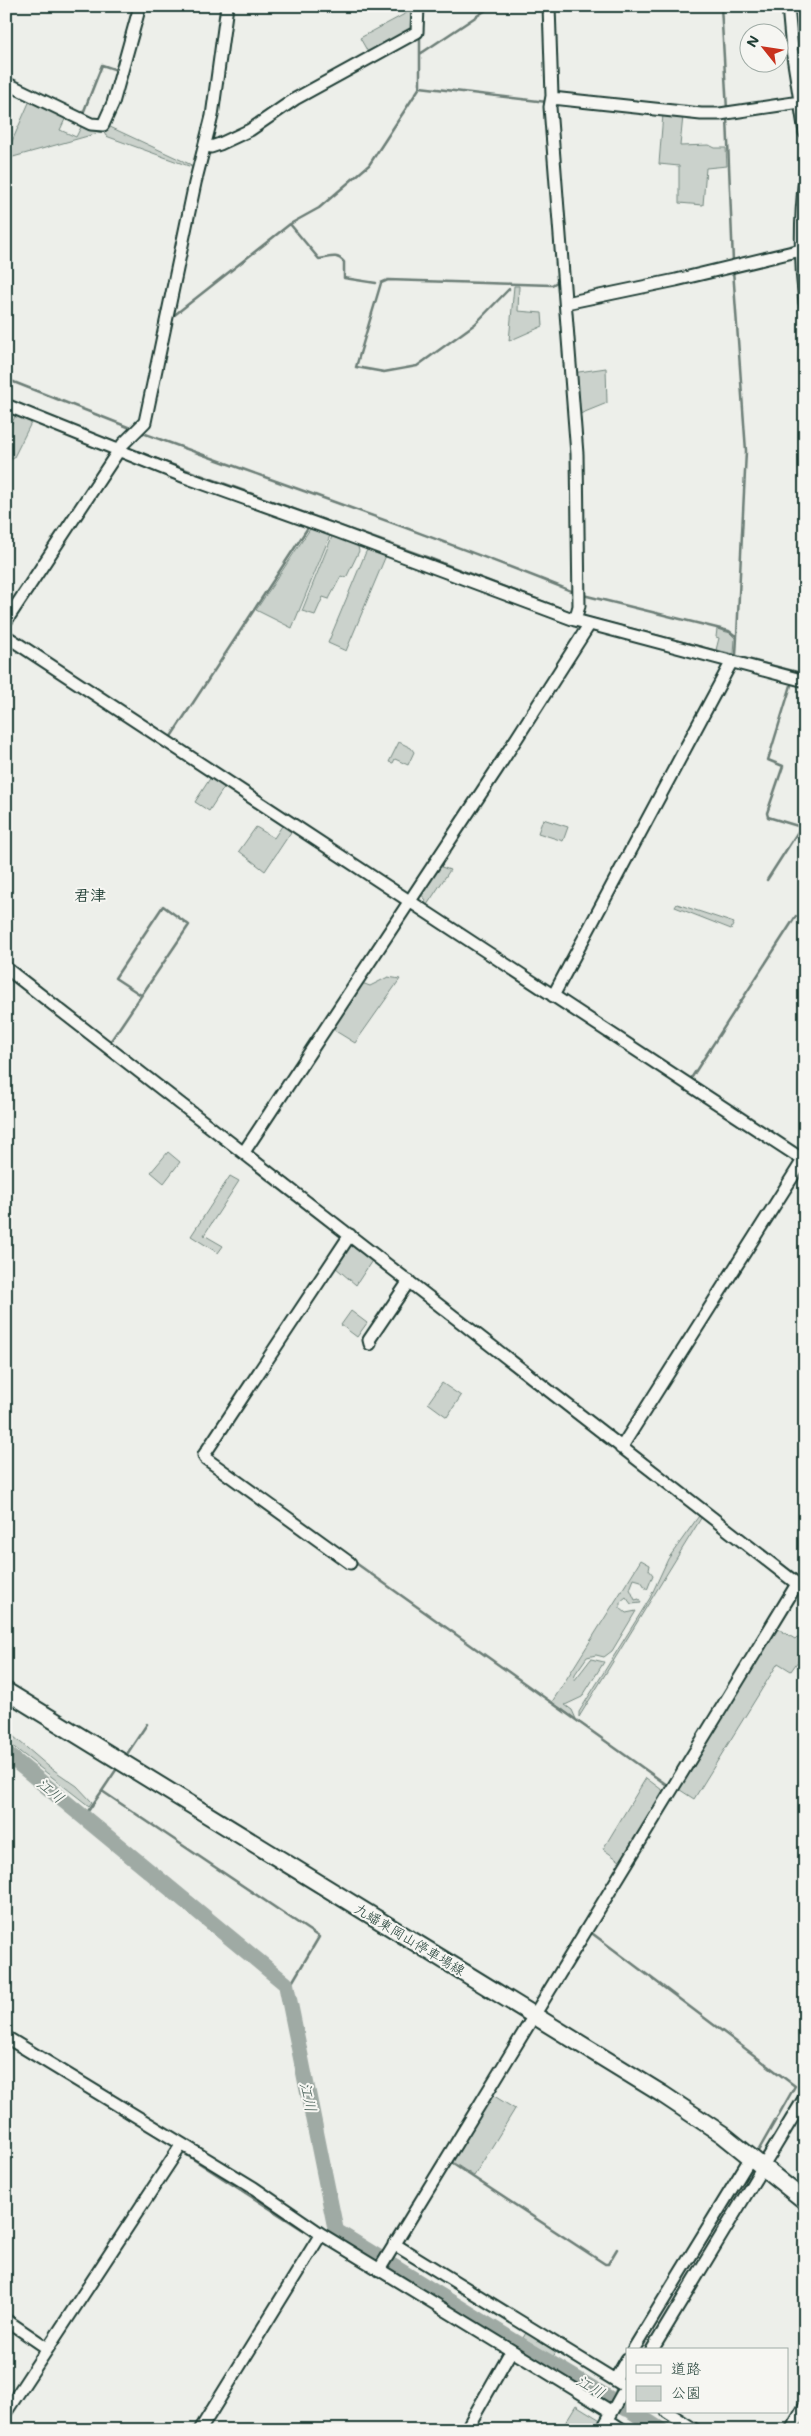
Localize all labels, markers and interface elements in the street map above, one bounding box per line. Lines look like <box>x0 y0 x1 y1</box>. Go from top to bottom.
north arrow <box>738 22 788 72</box>
text: N <box>741 32 763 51</box>
district label: 君津 <box>74 884 106 905</box>
water label: 江川 <box>33 1773 69 1807</box>
street label: 九蟠東岡山停車場線 <box>351 1898 469 1980</box>
water label: 江川 <box>296 2080 322 2114</box>
legend <box>626 2348 788 2414</box>
text: 道路 <box>671 2358 701 2378</box>
water label: 江川 <box>573 2370 609 2402</box>
text: 公園 <box>671 2382 701 2402</box>

